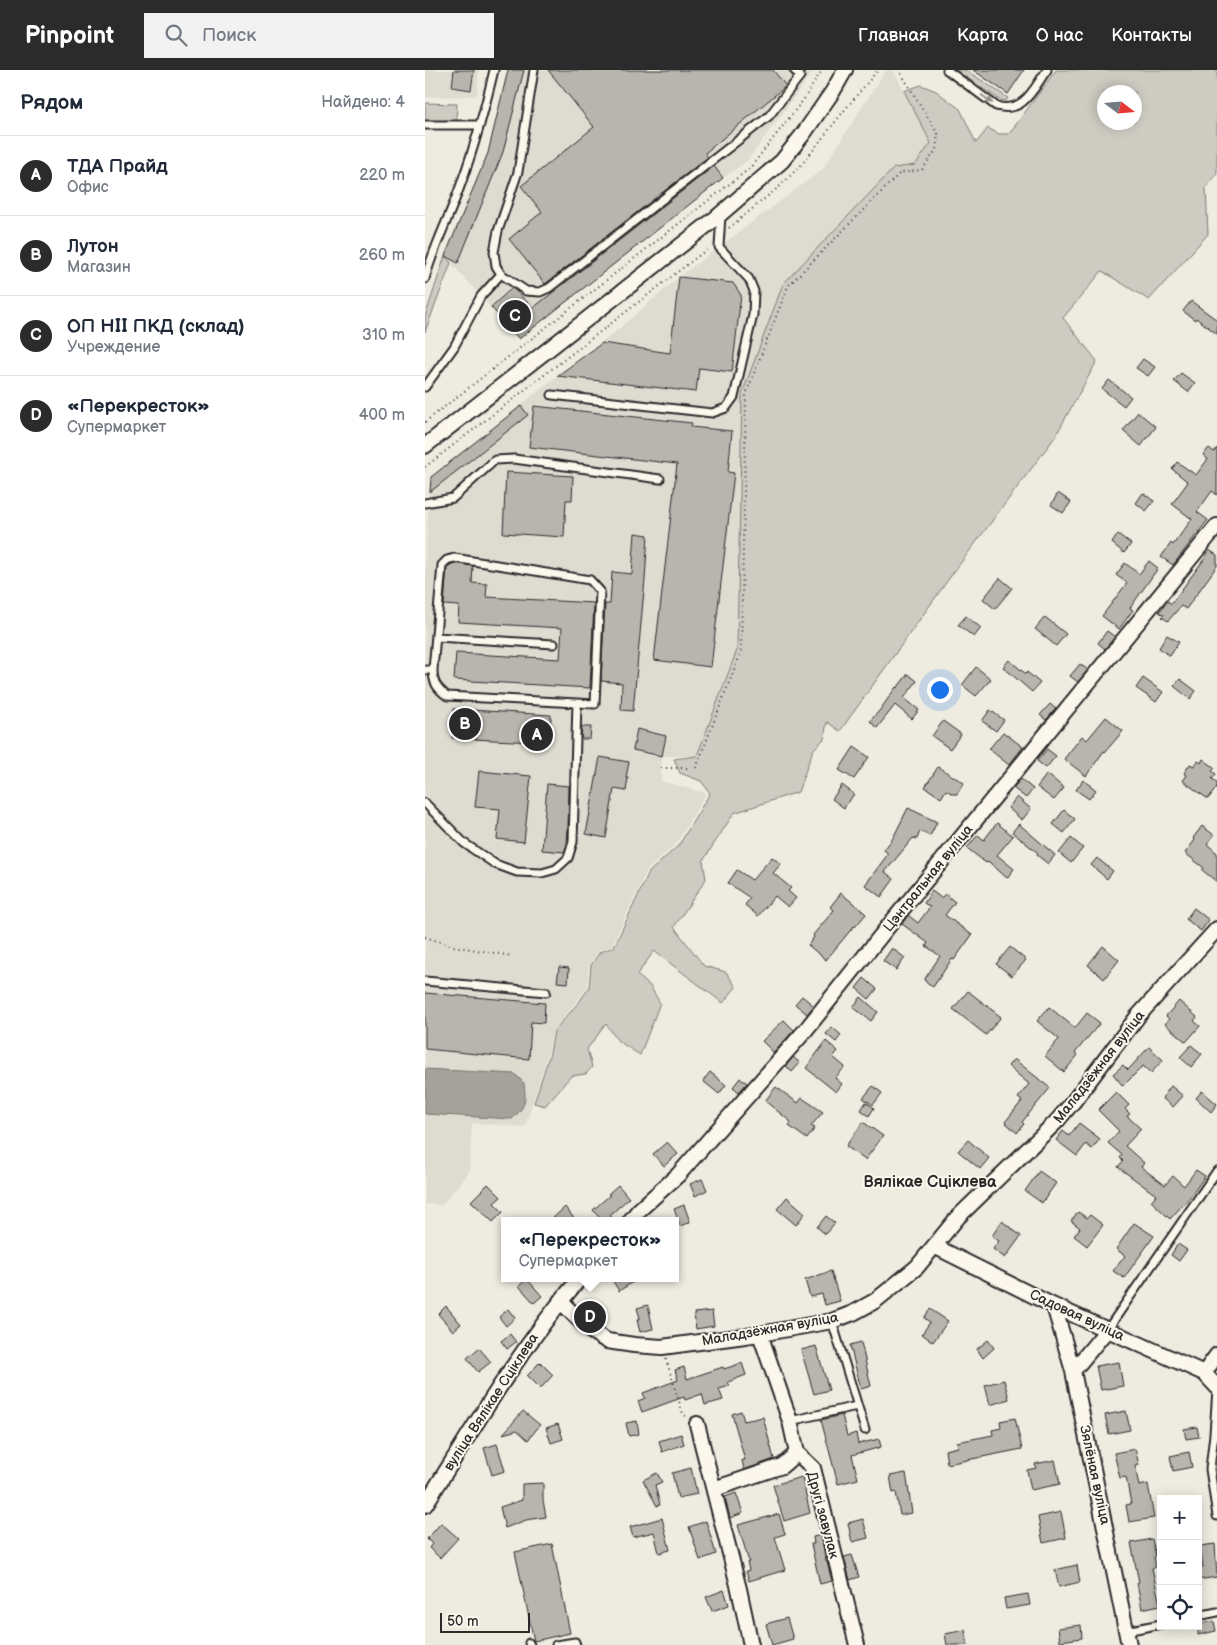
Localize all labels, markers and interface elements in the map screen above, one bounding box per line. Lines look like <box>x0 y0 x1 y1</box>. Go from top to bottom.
search box <box>144 13 494 58</box>
text: Pinpoint <box>25 21 114 50</box>
icon: search <box>162 21 190 49</box>
text: Поиск <box>202 24 256 47</box>
text: Главная <box>858 25 929 46</box>
text: Карта <box>957 25 1008 46</box>
text: О нас <box>1036 25 1083 46</box>
text: Контакты <box>1111 25 1192 46</box>
north arrow <box>1097 85 1142 130</box>
text: Рядом <box>20 90 83 115</box>
text: Найдено: 4 <box>321 93 405 112</box>
one-way arrow <box>980 94 994 104</box>
text: ТДА Прайд <box>67 155 168 178</box>
text: A <box>31 166 41 185</box>
text: 220 m <box>359 166 405 185</box>
text: Офис <box>67 178 109 197</box>
text: Лутон <box>67 235 119 258</box>
text: B <box>30 246 42 265</box>
text: 260 m <box>359 246 405 265</box>
text: Магазин <box>67 258 131 277</box>
pin: C <box>499 297 531 335</box>
text: ОП НII ПКД (склад) <box>67 315 245 338</box>
text: C <box>30 326 42 345</box>
text: 310 m <box>362 326 405 345</box>
text: Учреждение <box>67 338 160 357</box>
text: «Перекресток» <box>67 395 210 418</box>
text: D <box>30 406 42 425</box>
text: 400 m <box>359 406 405 425</box>
text: Супермаркет <box>67 418 166 437</box>
your location <box>927 677 953 703</box>
pin: B <box>449 705 481 743</box>
pin: A <box>521 716 553 754</box>
street label: Цэнтральная вуліца <box>880 820 977 935</box>
street label: Маладзёжная вуліца <box>1050 1007 1149 1127</box>
district label: Вялікае Сціклева <box>864 1173 997 1192</box>
popup <box>501 1217 679 1282</box>
text: «Перекресток» <box>519 1229 661 1252</box>
text: Супермаркет <box>519 1252 618 1271</box>
street label: Садовая вуліца <box>1027 1286 1128 1345</box>
pin: D <box>574 1298 606 1336</box>
street label: Маладзёжная вуліца <box>700 1308 840 1349</box>
street label: вуліца Вялікае Сціклева <box>440 1329 542 1474</box>
street label: Зялёная вуліца <box>1076 1424 1114 1527</box>
street label: Другі завулак <box>803 1470 843 1561</box>
map controls <box>1157 1495 1202 1630</box>
button: + <box>1157 1495 1202 1540</box>
button: − <box>1157 1540 1202 1585</box>
button: locate <box>1157 1585 1202 1630</box>
scale bar <box>440 1610 530 1633</box>
text: 50 m <box>447 1613 479 1630</box>

